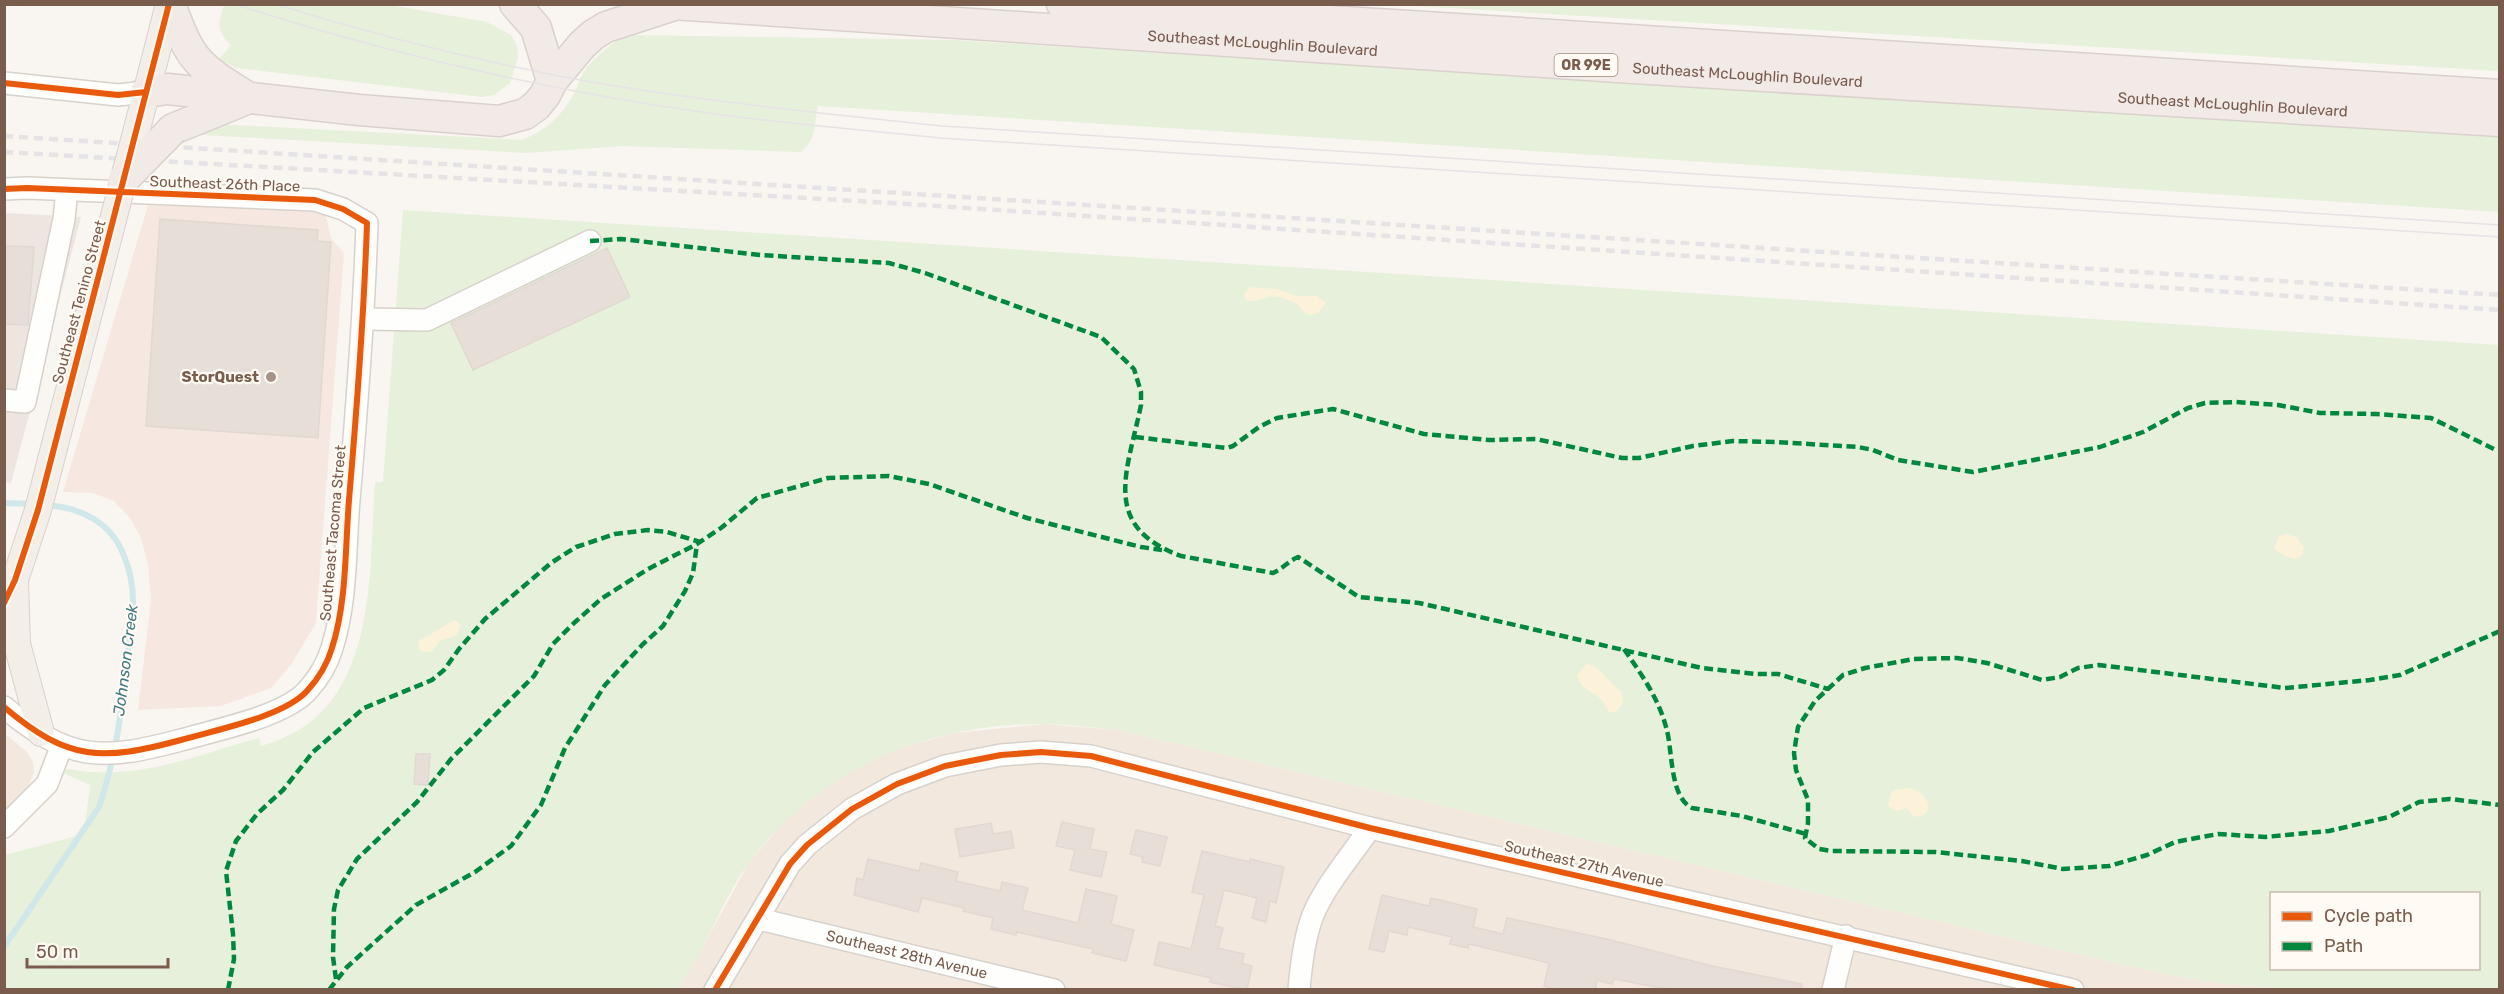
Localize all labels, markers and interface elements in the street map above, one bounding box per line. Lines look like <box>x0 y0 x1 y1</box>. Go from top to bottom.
street label: Southeast McLoughlin Boulevard <box>1147 27 1378 60</box>
road number: OR 99E <box>1554 54 1618 76</box>
street label: Southeast McLoughlin Boulevard <box>1632 59 1863 91</box>
street label: Southeast McLoughlin Boulevard <box>2117 89 2348 121</box>
street label: Southeast 26th Place <box>149 172 301 196</box>
street label: Southeast Tenino Street <box>48 218 110 386</box>
place label: StorQuest <box>182 368 259 386</box>
marker: StorQuest <box>264 370 278 384</box>
street label: Southeast Tacoma Street <box>316 444 350 622</box>
water label: Johnson Creek <box>109 602 142 717</box>
street label: Southeast 27th Avenue <box>1502 837 1666 891</box>
legend <box>2270 892 2480 970</box>
text: Cycle path <box>2324 905 2413 927</box>
street label: Southeast 28th Avenue <box>824 926 989 983</box>
scale bar <box>27 931 168 969</box>
text: Path <box>2324 935 2363 957</box>
text: 50 m <box>36 941 79 963</box>

